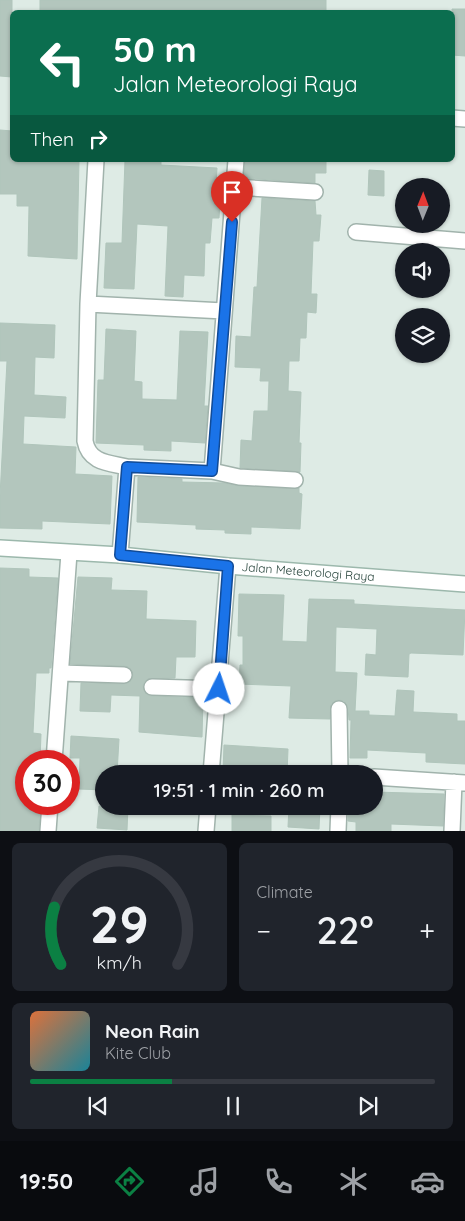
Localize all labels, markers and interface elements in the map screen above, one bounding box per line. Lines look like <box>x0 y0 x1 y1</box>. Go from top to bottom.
text: 50 m <box>113 27 197 71</box>
icon: left <box>30 30 95 95</box>
text: Jalan Meteorologi Raya <box>113 70 358 98</box>
icon: right <box>84 125 112 153</box>
text: Then <box>30 127 74 151</box>
pin <box>211 171 253 222</box>
icon: arrive <box>218 178 246 206</box>
north arrow <box>395 178 450 232</box>
map controls <box>395 178 450 363</box>
button: sound <box>395 243 450 298</box>
button: layers <box>395 308 450 363</box>
street label: Jalan Meteorologi Raya <box>241 559 375 584</box>
position arrow <box>192 662 244 714</box>
speed limit sign: 30 <box>15 750 80 815</box>
text: 19:51 · 1 min · 260 m <box>154 778 324 802</box>
text: Climate <box>257 882 313 902</box>
text: 29 <box>90 891 149 956</box>
text: 22° <box>317 906 374 954</box>
text: − <box>257 913 271 948</box>
text: + <box>419 913 435 948</box>
text: km/h <box>97 951 142 973</box>
text: Neon Rain <box>105 1019 200 1043</box>
text: Kite Club <box>105 1043 171 1063</box>
icon: previous <box>84 1092 112 1120</box>
icon: pause <box>219 1092 247 1120</box>
icon: next <box>354 1092 382 1120</box>
icon: directions <box>112 1164 147 1199</box>
icon: music <box>187 1164 222 1199</box>
icon: phone <box>261 1164 296 1199</box>
icon: climate <box>336 1164 371 1199</box>
icon: car <box>410 1164 445 1199</box>
text: 19:50 <box>20 1167 73 1195</box>

